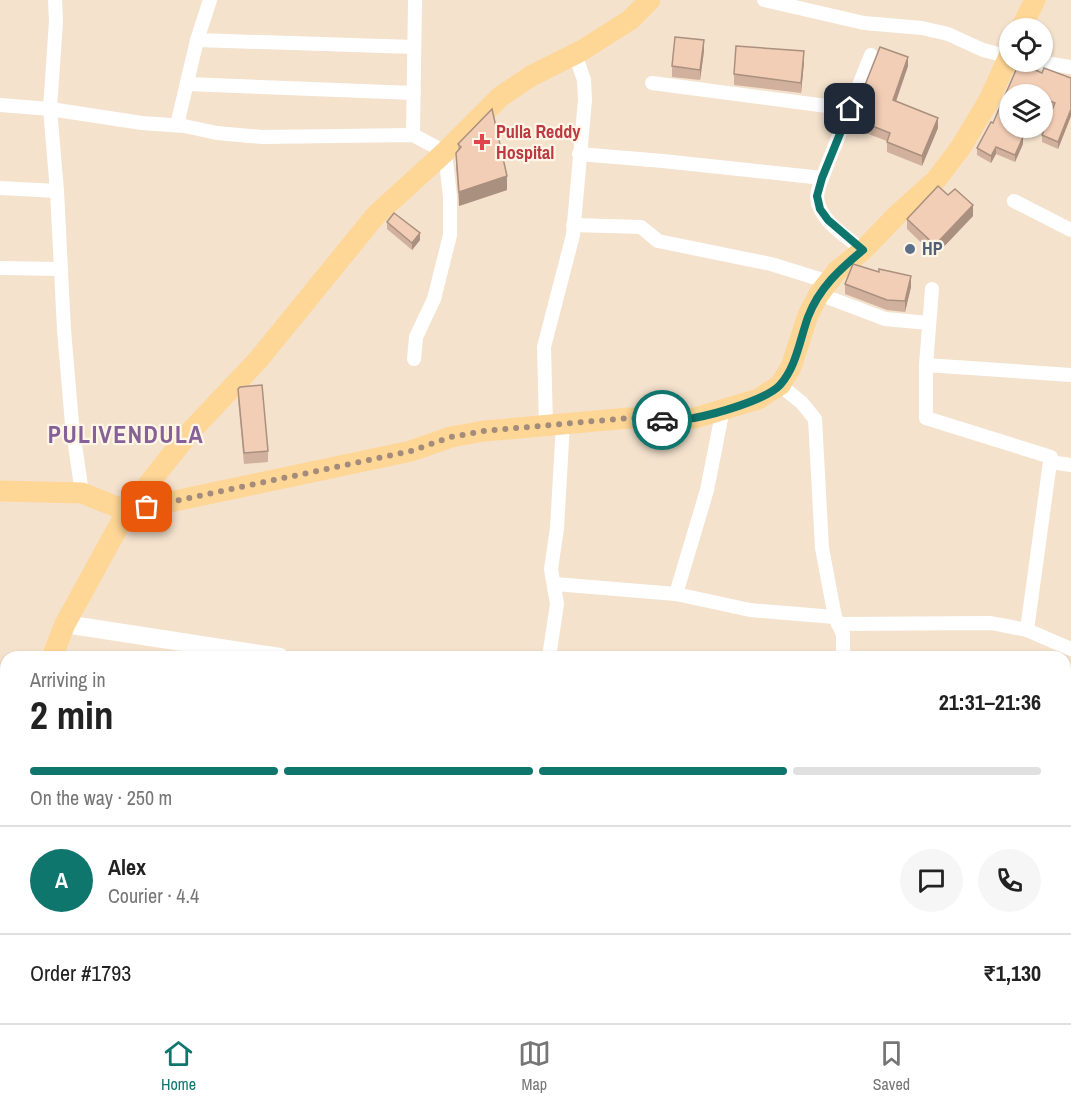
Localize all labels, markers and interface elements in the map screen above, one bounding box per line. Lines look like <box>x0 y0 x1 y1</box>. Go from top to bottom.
map controls <box>999 18 1053 138</box>
button: locate <box>999 18 1053 72</box>
pin <box>824 83 875 134</box>
button: layers <box>999 84 1053 138</box>
icon: home <box>833 92 866 125</box>
place label: Pulla Reddy Hospital <box>496 119 581 165</box>
marker: Pulla Reddy Hospital <box>473 133 491 151</box>
place label: HP <box>922 236 943 261</box>
marker: HP <box>903 242 917 256</box>
courier <box>632 390 692 450</box>
icon: car <box>646 404 679 437</box>
district label: PULIVENDULA <box>48 418 204 450</box>
pin <box>121 481 172 532</box>
icon: bag <box>130 490 163 523</box>
text: Arriving in <box>30 666 106 693</box>
text: 21:31–21:36 <box>939 687 1041 717</box>
text: 2 min <box>30 689 114 741</box>
text: On the way · 250 m <box>30 784 172 811</box>
button: chat <box>900 849 963 912</box>
button: phone <box>978 849 1041 912</box>
text: Alex <box>108 852 146 882</box>
text: A <box>55 865 68 895</box>
text: Courier · 4.4 <box>108 882 199 909</box>
text: Order #1793 <box>30 958 131 988</box>
text: ₹1,130 <box>983 958 1041 988</box>
tab: Home <box>161 1037 196 1095</box>
tab: Map <box>518 1037 551 1095</box>
tab: Saved <box>873 1037 910 1095</box>

